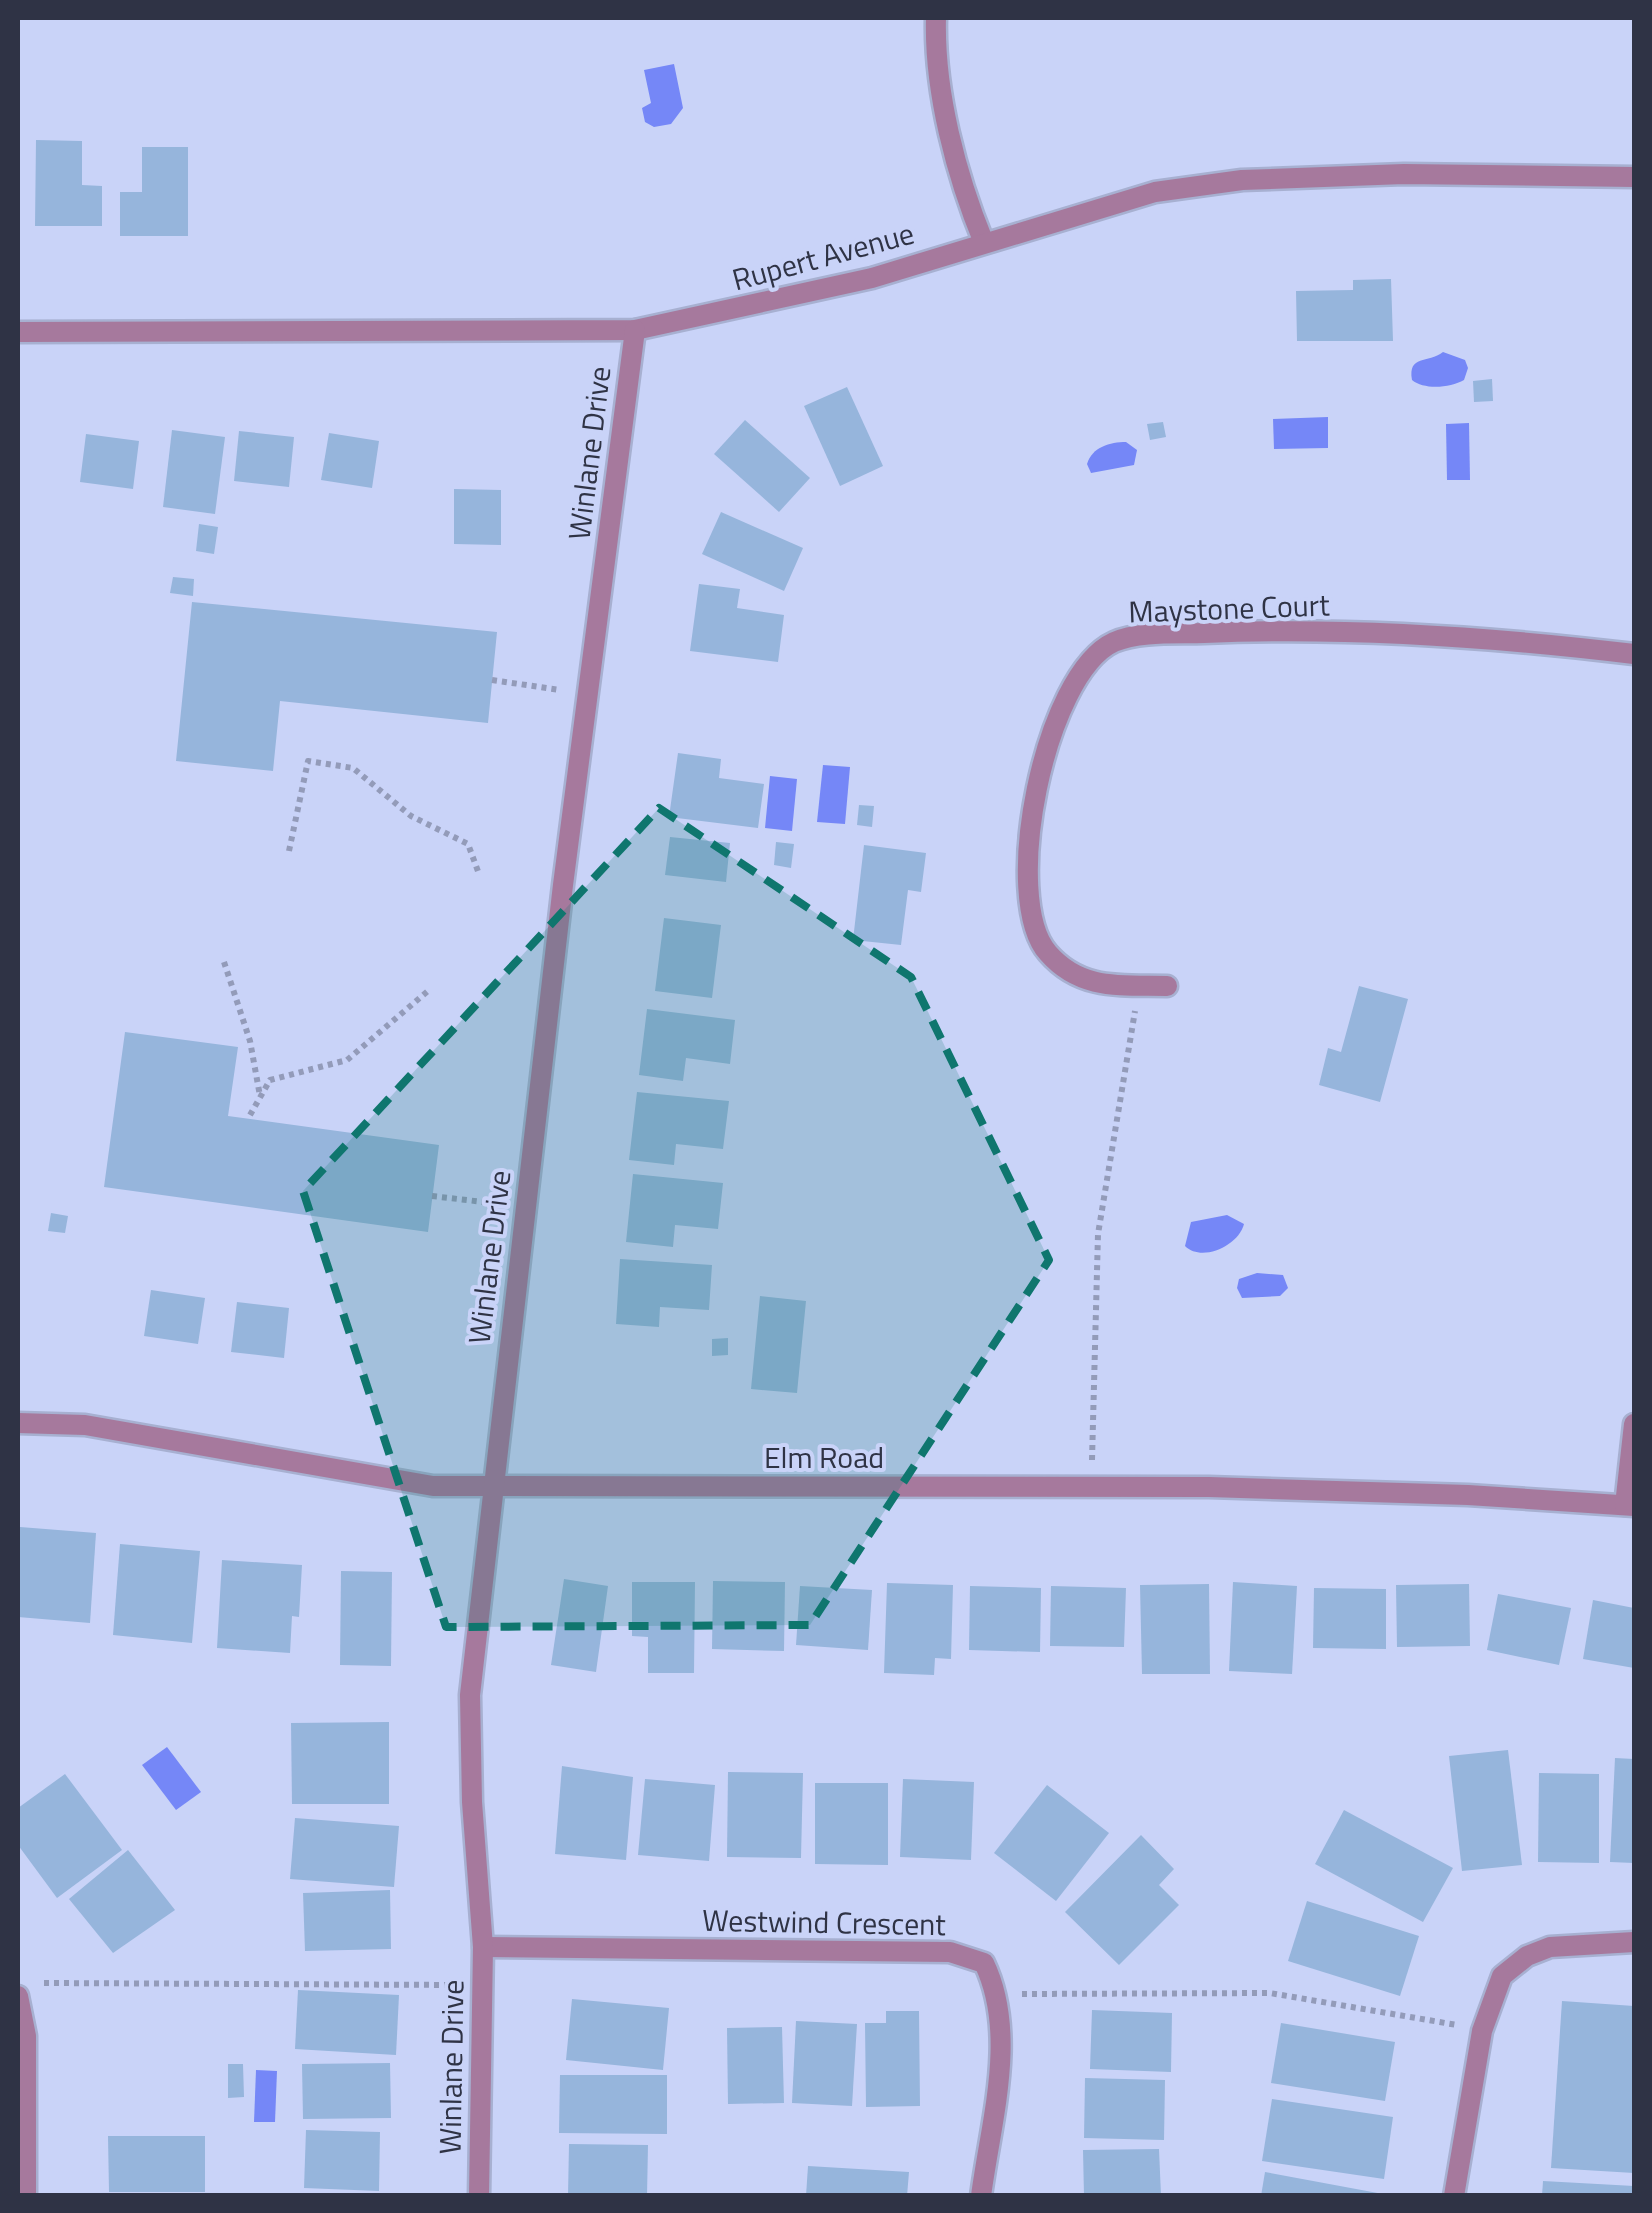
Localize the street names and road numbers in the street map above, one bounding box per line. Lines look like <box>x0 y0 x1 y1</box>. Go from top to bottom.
street label: Rupert Avenue <box>727 210 919 302</box>
street label: Winlane Drive <box>556 363 622 543</box>
street label: Maystone Court <box>1128 581 1331 634</box>
street label: Winlane Drive <box>456 1167 522 1347</box>
street label: Elm Road <box>764 1434 884 1480</box>
street label: Westwind Crescent <box>702 1897 947 1947</box>
street label: Winlane Drive <box>426 1979 476 2155</box>

